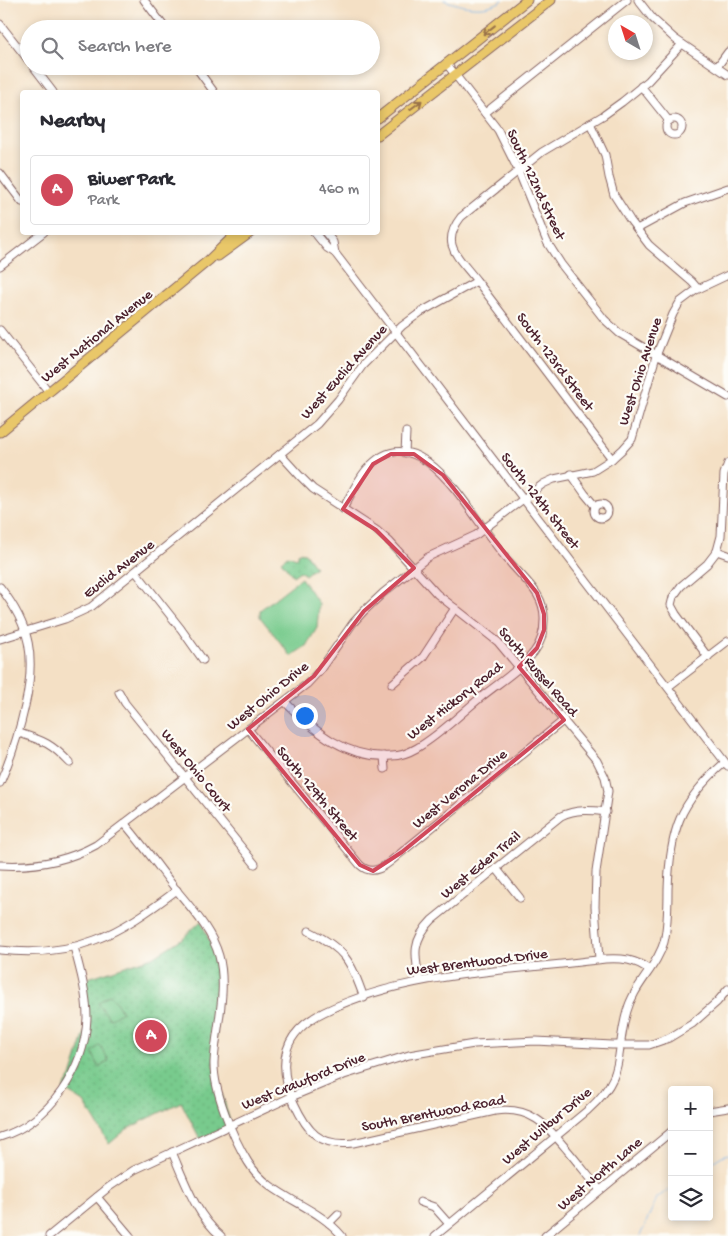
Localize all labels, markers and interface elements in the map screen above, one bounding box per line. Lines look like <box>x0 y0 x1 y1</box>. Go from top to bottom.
north arrow <box>608 15 653 60</box>
search box <box>20 20 380 75</box>
one-way arrow <box>482 24 495 35</box>
icon: search <box>38 34 66 62</box>
text: Search here <box>78 36 172 59</box>
one-way arrow <box>409 100 423 110</box>
text: Nearby <box>40 110 105 135</box>
street label: South 122nd Street <box>502 127 569 245</box>
text: Biwer Park <box>88 169 174 192</box>
text: A <box>52 181 62 200</box>
text: 460 m <box>319 181 359 200</box>
text: Park <box>88 192 119 211</box>
street label: West National Avenue <box>38 286 157 387</box>
street label: South 123rd Street <box>512 310 598 416</box>
street label: West Ohio Avenue <box>615 315 667 428</box>
street label: West Euclid Avenue <box>297 321 392 423</box>
street label: South 124th Street <box>496 449 584 555</box>
street label: Euclid Avenue <box>80 536 159 603</box>
street label: South Russel Road <box>494 624 582 722</box>
street label: West Ohio Drive <box>224 658 313 735</box>
street label: West Hickory Road <box>404 658 507 744</box>
your location <box>292 703 318 729</box>
street label: West Ohio Court <box>156 726 236 818</box>
street label: South 129th Street <box>272 743 363 847</box>
street label: West Verona Drive <box>409 746 511 833</box>
street label: West Eden Trail <box>437 828 525 903</box>
street label: West Brentwood Drive <box>406 945 549 981</box>
pin: A <box>135 1017 167 1055</box>
street label: West Crawford Drive <box>239 1049 368 1115</box>
street label: West Wilbur Drive <box>499 1084 596 1169</box>
map controls <box>668 1086 713 1221</box>
button: + <box>668 1086 713 1131</box>
street label: South Brentwood Road <box>360 1091 508 1137</box>
button: − <box>668 1131 713 1176</box>
street label: West North Lane <box>554 1134 646 1215</box>
button: layers <box>668 1176 713 1221</box>

